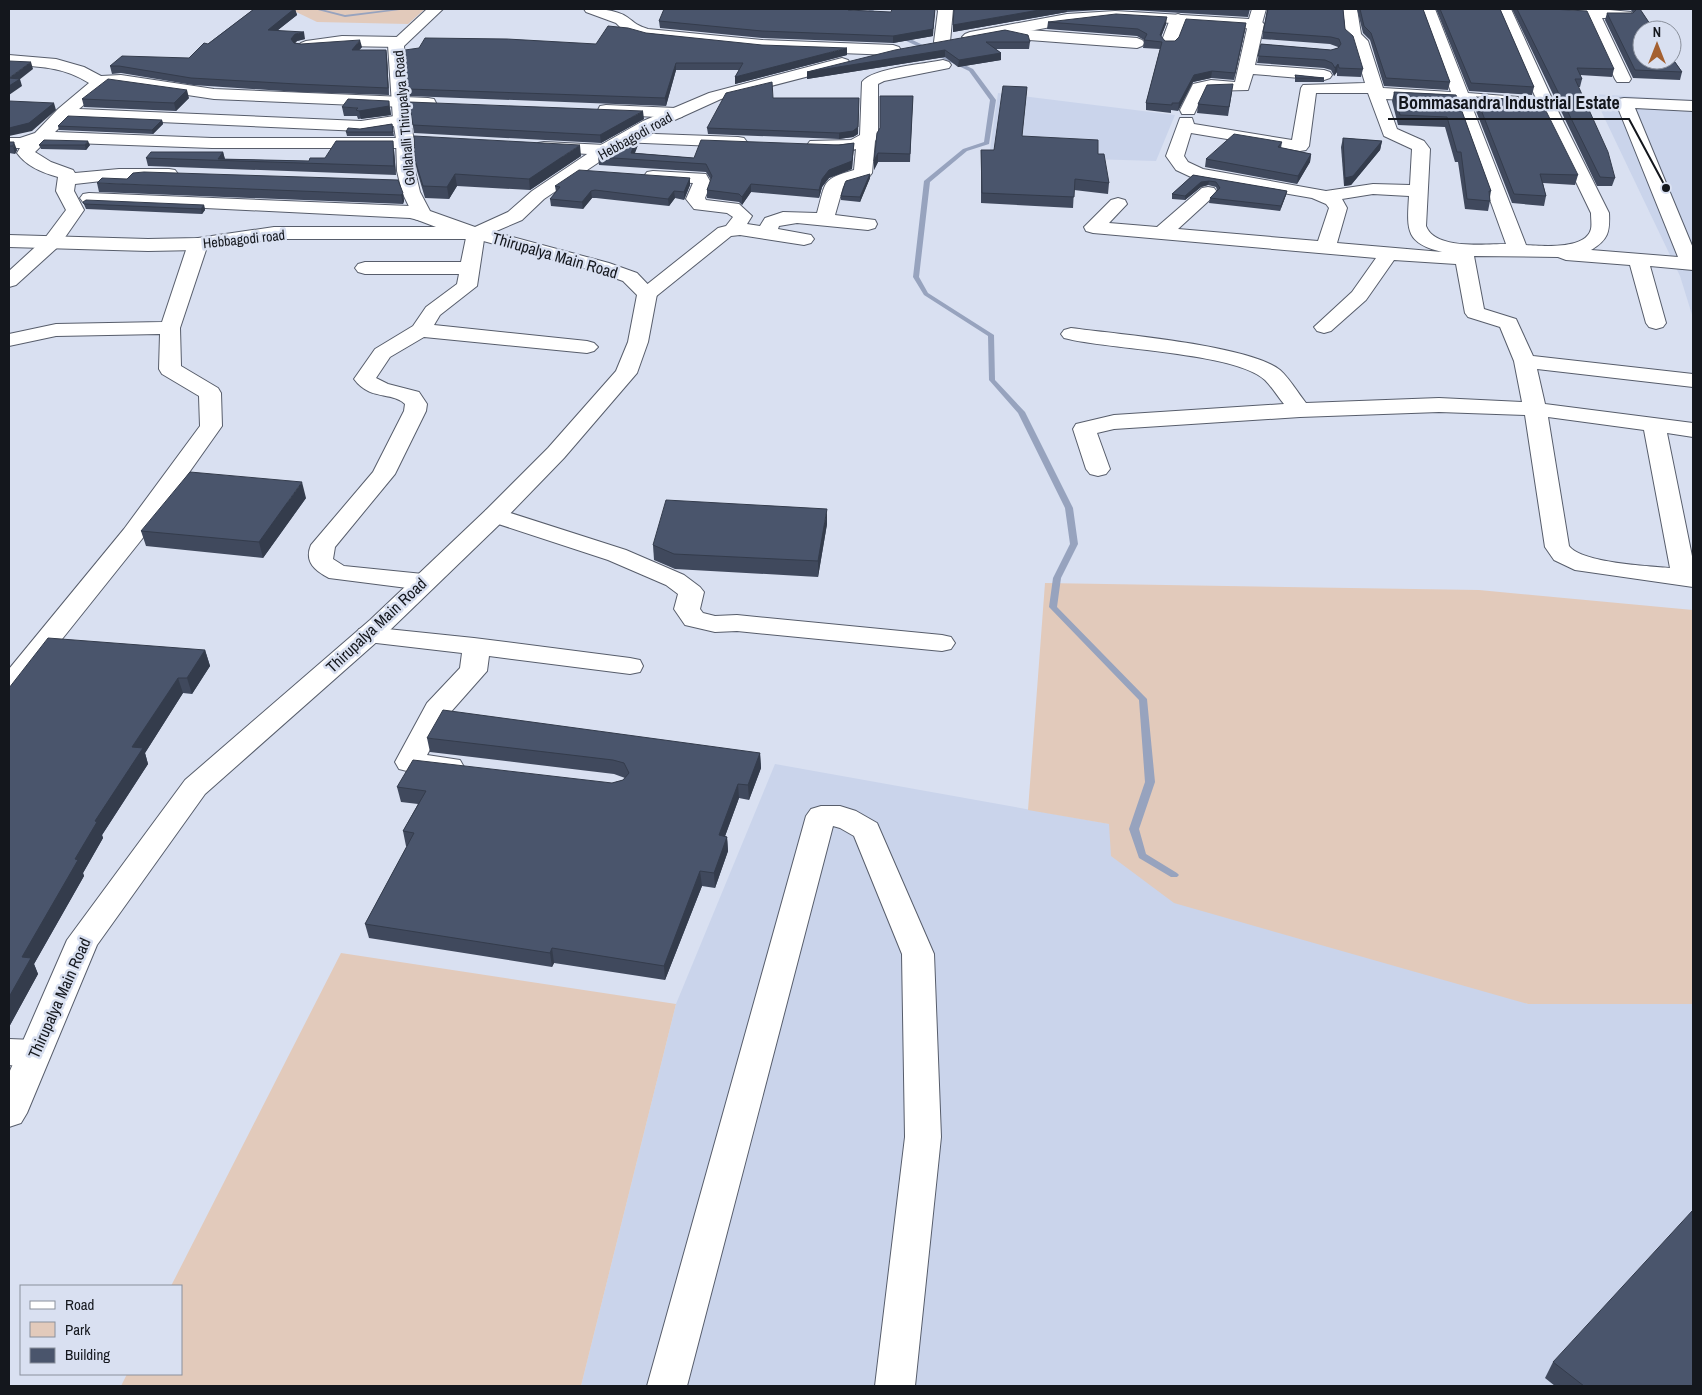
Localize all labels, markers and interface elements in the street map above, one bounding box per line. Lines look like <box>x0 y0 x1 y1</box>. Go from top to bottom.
north arrow <box>1632 20 1682 70</box>
text: N <box>1653 23 1661 41</box>
street label: Gollahalli Thirupalya Road <box>389 50 419 186</box>
callout: Bommasandra Industrial Estate <box>1388 86 1629 119</box>
text: Bommasandra Industrial Estate <box>1398 90 1620 115</box>
street label: Hebbagodi road <box>595 108 675 164</box>
street label: Hebbagodi road <box>202 226 286 252</box>
street label: Thirupalya Main Road <box>490 227 620 283</box>
street label: Thirupalya Main Road <box>321 573 431 677</box>
street label: Thirupalya Main Road <box>23 934 95 1062</box>
legend <box>20 1285 182 1375</box>
text: Road <box>65 1294 94 1315</box>
text: Park <box>65 1319 91 1340</box>
text: Building <box>65 1344 110 1365</box>

